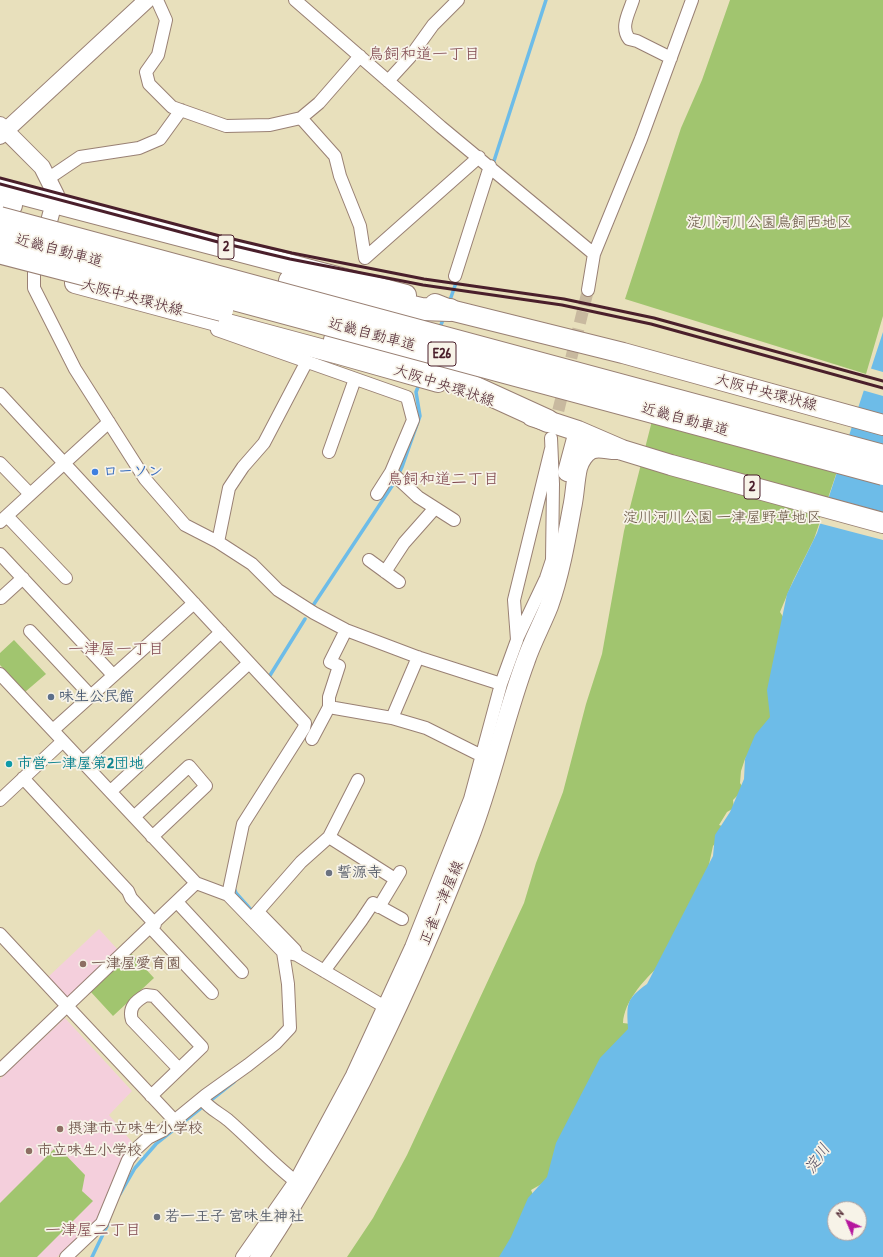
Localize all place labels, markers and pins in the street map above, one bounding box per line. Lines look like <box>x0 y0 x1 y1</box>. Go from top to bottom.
place label: ローソン <box>103 463 163 481</box>
marker: ローソン <box>90 467 100 477</box>
place label: 味生公民館 <box>59 688 134 706</box>
marker: 味生公民館 <box>46 692 56 702</box>
place label: 市営一津屋第2団地 <box>17 755 144 773</box>
marker: 市営一津屋第2団地 <box>4 759 14 769</box>
place label: 誓源寺 <box>337 864 382 882</box>
marker: 誓源寺 <box>324 868 334 878</box>
place label: 一津屋愛育園 <box>91 955 181 973</box>
marker: 一津屋愛育園 <box>78 959 88 969</box>
place label: 摂津市立味生小学校 <box>68 1120 203 1138</box>
marker: 摂津市立味生小学校 <box>55 1124 65 1134</box>
place label: 市立味生小学校 <box>37 1142 142 1160</box>
marker: 市立味生小学校 <box>24 1146 34 1156</box>
place label: 若一王子 宮味生神社 <box>165 1208 303 1226</box>
marker: 若一王子 宮味生神社 <box>152 1212 162 1222</box>

